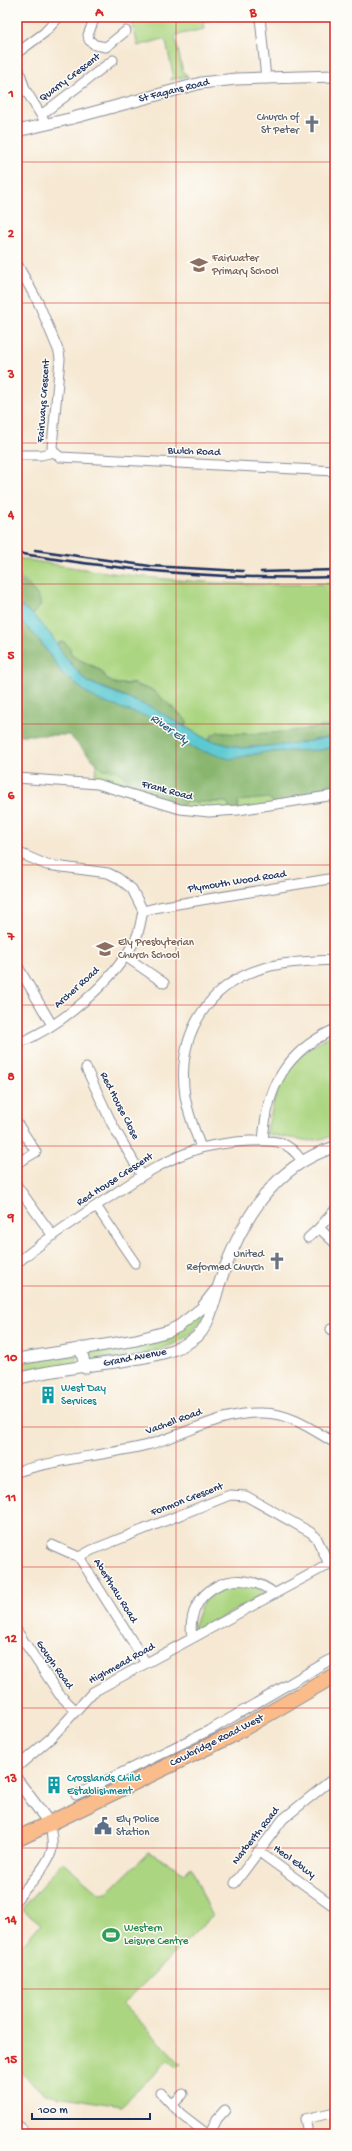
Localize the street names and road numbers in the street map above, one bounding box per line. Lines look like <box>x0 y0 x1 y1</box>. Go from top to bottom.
street label: Quarry Crescent <box>37 50 104 105</box>
street label: St Fagans Road <box>138 76 212 106</box>
street label: Fairways Crescent <box>35 357 53 444</box>
street label: Bwlch Road <box>166 445 222 459</box>
street label: Frank Road <box>139 778 195 804</box>
street label: Plymouth Wood Road <box>186 868 289 896</box>
street label: Archer Road <box>52 964 103 1011</box>
street label: Red House Close <box>97 1070 141 1142</box>
street label: Red House Crescent <box>75 1150 157 1209</box>
street label: Grand Avenue <box>102 1346 168 1370</box>
street label: Vachell Road <box>143 1406 205 1438</box>
street label: Fonmon Crescent <box>148 1480 226 1520</box>
street label: Aberthaw Road <box>90 1557 140 1627</box>
street label: Gough Road <box>33 1638 76 1693</box>
street label: Highmead Road <box>87 1640 158 1687</box>
street label: Cowbridge Road West <box>168 1711 267 1770</box>
street label: Narberth Road <box>230 1804 283 1867</box>
street label: Heol Ebwy <box>271 1843 318 1882</box>

